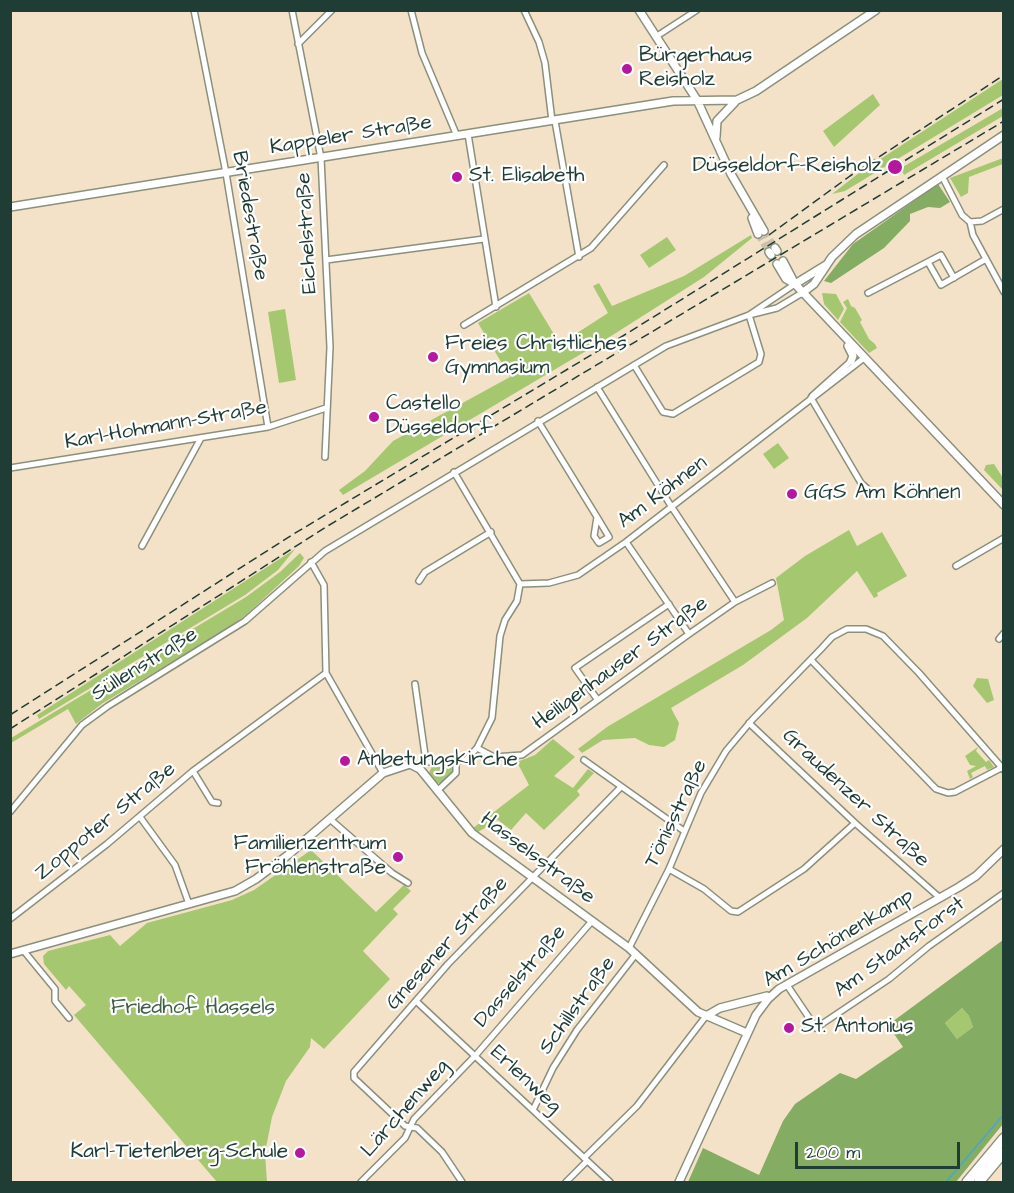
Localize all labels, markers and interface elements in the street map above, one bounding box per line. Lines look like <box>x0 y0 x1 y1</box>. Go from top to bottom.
place label: Bürgerhaus Reisholz <box>639 44 752 94</box>
marker: Bürgerhaus Reisholz <box>620 62 634 76</box>
street label: Kappeler Straße <box>268 111 434 161</box>
street label: Briedestraße <box>225 149 273 283</box>
place label: Düsseldorf-Reisholz <box>693 154 882 180</box>
marker: Düsseldorf-Reisholz <box>886 158 904 176</box>
place label: St. Elisabeth <box>469 164 585 190</box>
marker: St. Elisabeth <box>450 170 464 184</box>
street label: Eichelstraße <box>292 172 324 294</box>
place label: Freies Christliches Gymnasium <box>445 332 627 382</box>
marker: Freies Christliches Gymnasium <box>426 350 440 364</box>
place label: Castello Düsseldorf <box>386 392 493 442</box>
street label: Karl-Hohmann-Straße <box>63 396 269 456</box>
marker: Castello Düsseldorf <box>367 410 381 424</box>
street label: Am Köhnen <box>613 451 713 535</box>
place label: GGS Am Köhnen <box>804 481 960 507</box>
marker: GGS Am Köhnen <box>785 487 799 501</box>
street label: Heiligenhauser Straße <box>528 592 714 736</box>
street label: Süllenstraße <box>87 622 203 708</box>
street label: Graudenzer Straße <box>776 724 934 874</box>
place label: Anbetungskirche <box>357 748 518 774</box>
marker: Anbetungskirche <box>338 754 352 768</box>
street label: Tönisstraße <box>640 756 714 872</box>
street label: Zoppoter Straße <box>31 757 181 887</box>
street label: Hasselsstraße <box>475 808 599 910</box>
place label: Familienzentrum Fröhlenstraße <box>234 832 386 882</box>
marker: Familienzentrum Fröhlenstraße <box>391 850 405 864</box>
street label: Gnesener Straße <box>382 872 514 1016</box>
street label: Am Schönenkamp <box>759 884 919 994</box>
street label: Am Staatsforst <box>830 892 970 1004</box>
street label: Dasselstraße <box>470 921 572 1033</box>
street label: Schillstraße <box>534 952 622 1060</box>
park label: Friedhof Hassels <box>111 996 275 1022</box>
place label: St. Antonius <box>801 1015 913 1041</box>
marker: St. Antonius <box>782 1021 796 1035</box>
street label: Erlenweg <box>484 1041 566 1119</box>
street label: Lärchenweg <box>357 1055 455 1163</box>
scale bar <box>798 1130 963 1168</box>
place label: Karl-Tietenberg-Schule <box>71 1140 288 1166</box>
text: 200 m <box>806 1140 860 1165</box>
marker: Karl-Tietenberg-Schule <box>293 1146 307 1160</box>

